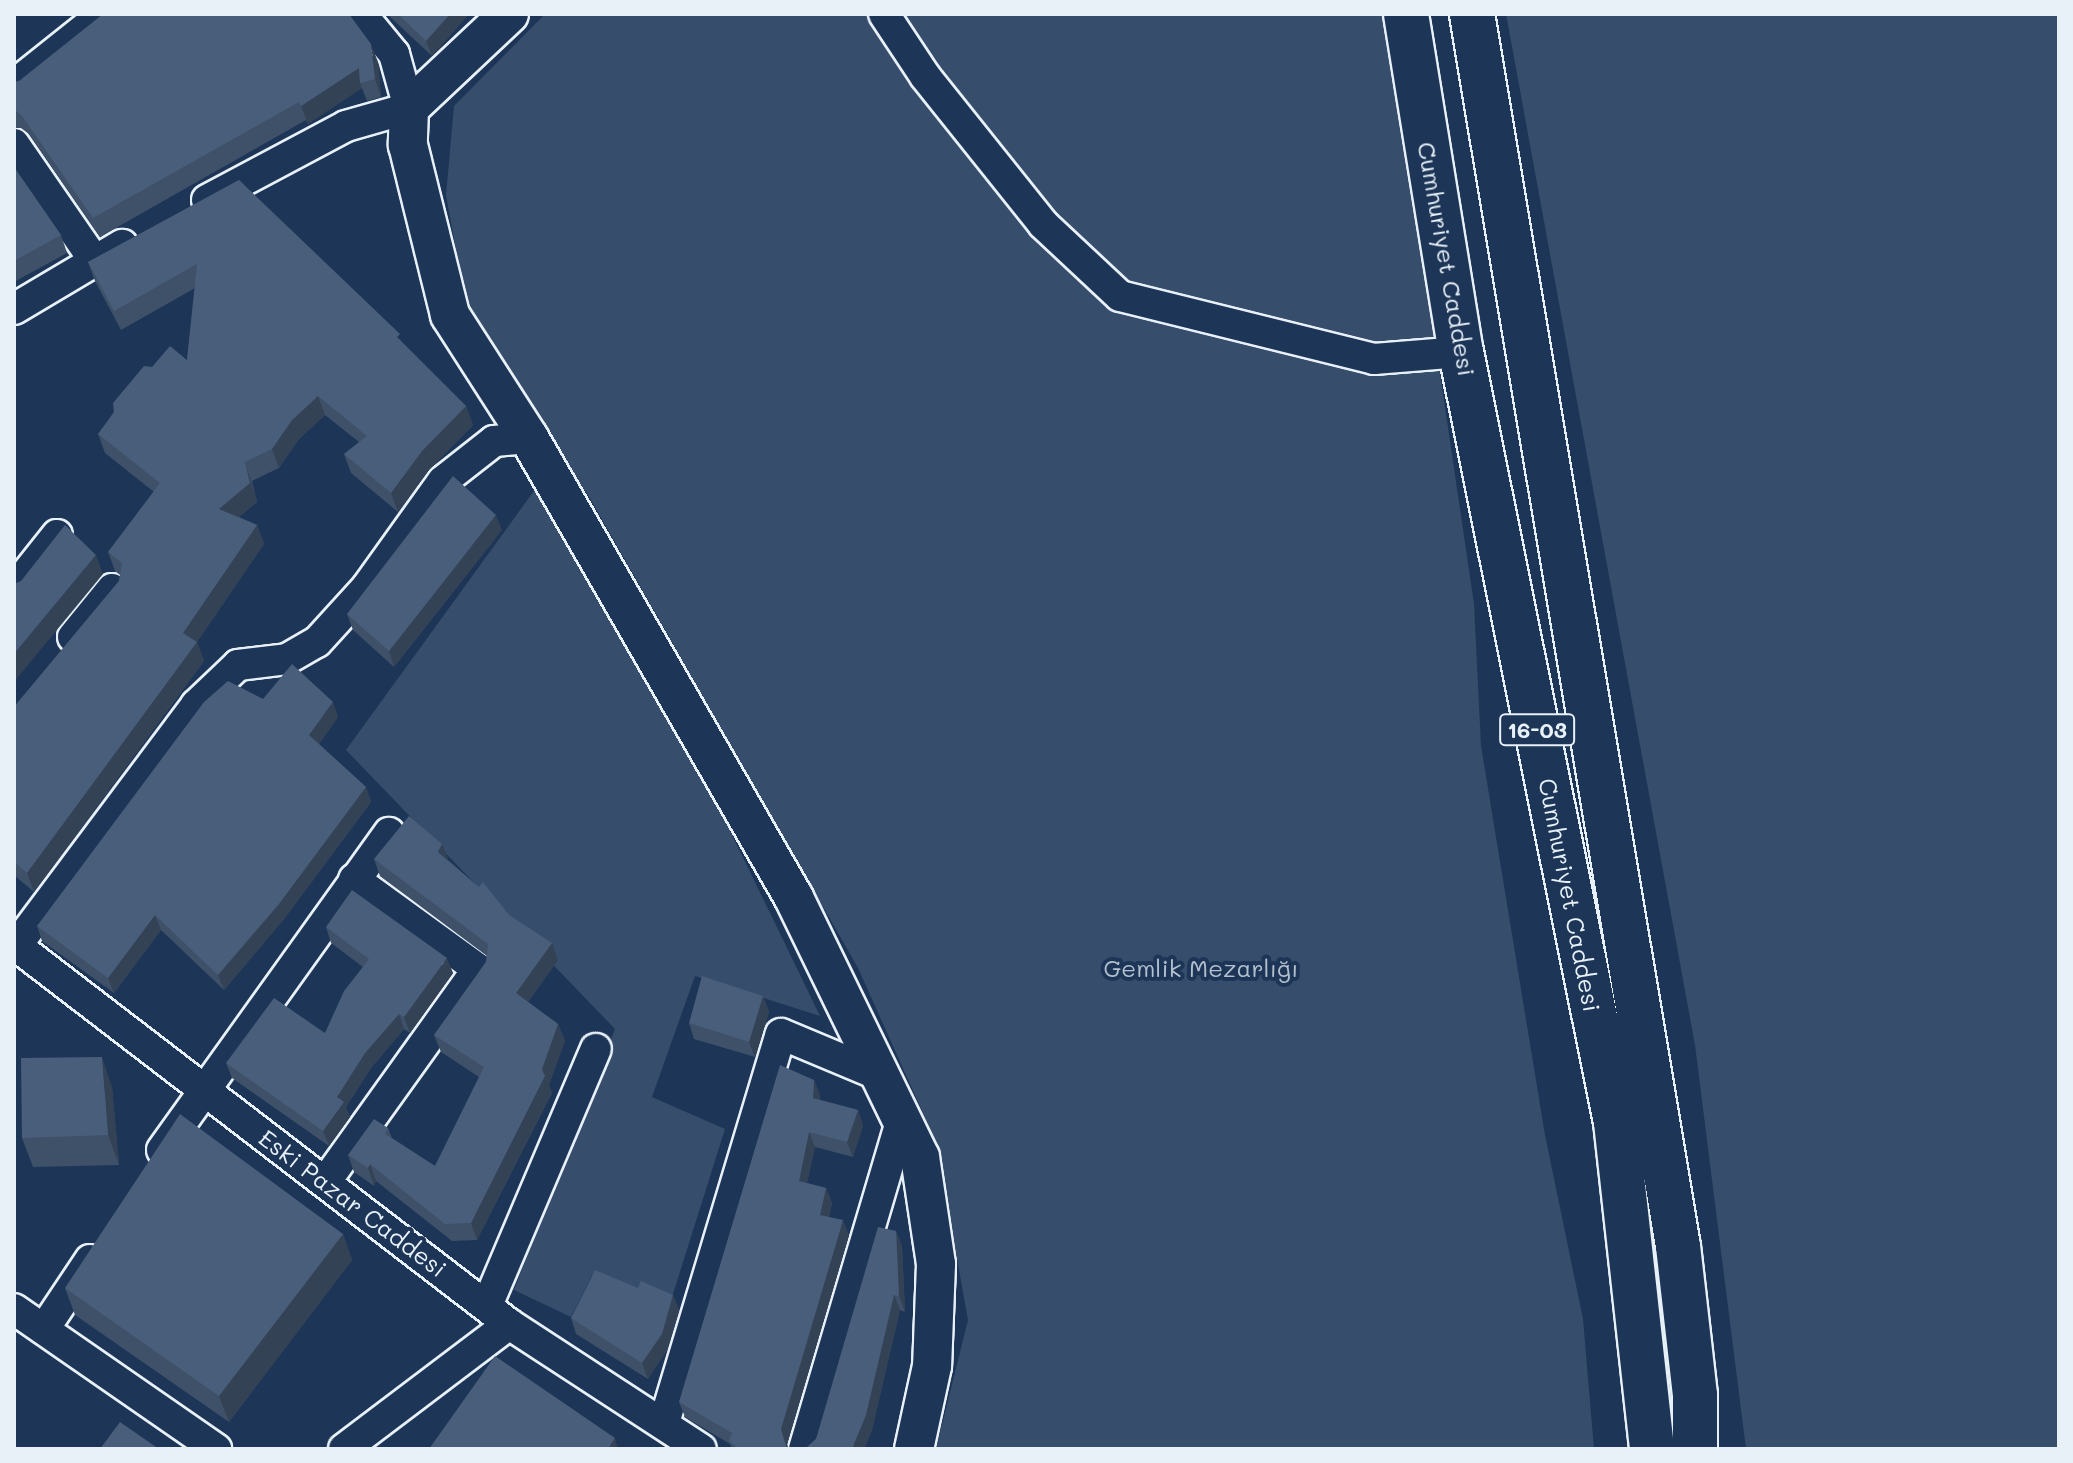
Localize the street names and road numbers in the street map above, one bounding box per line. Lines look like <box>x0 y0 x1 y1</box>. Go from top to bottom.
street label: Cumhuriyet Caddesi <box>1412 140 1482 378</box>
road number: 16-03 <box>1499 712 1575 748</box>
street label: Cumhuriyet Caddesi <box>1533 776 1607 1014</box>
street label: Eski Pazar Caddesi <box>254 1123 452 1283</box>

